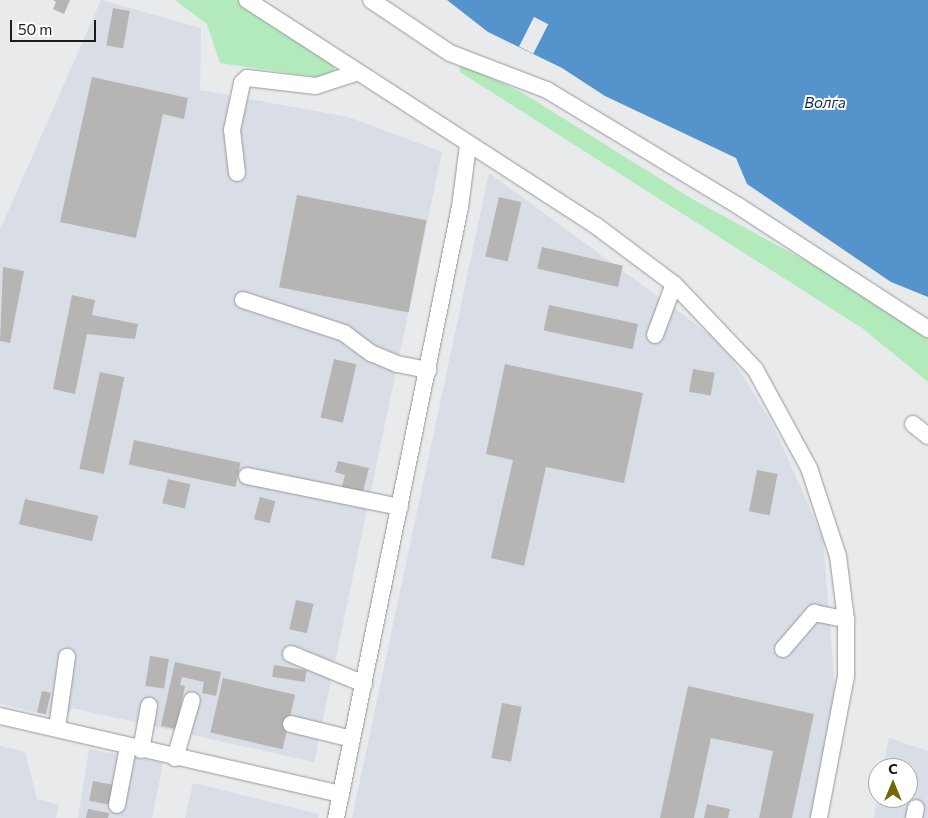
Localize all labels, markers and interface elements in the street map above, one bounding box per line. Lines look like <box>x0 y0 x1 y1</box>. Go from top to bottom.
scale bar <box>12 10 99 42</box>
text: 50 m <box>18 20 52 38</box>
water label: Волга <box>804 94 846 112</box>
north arrow <box>868 758 918 808</box>
text: С <box>888 760 898 777</box>

